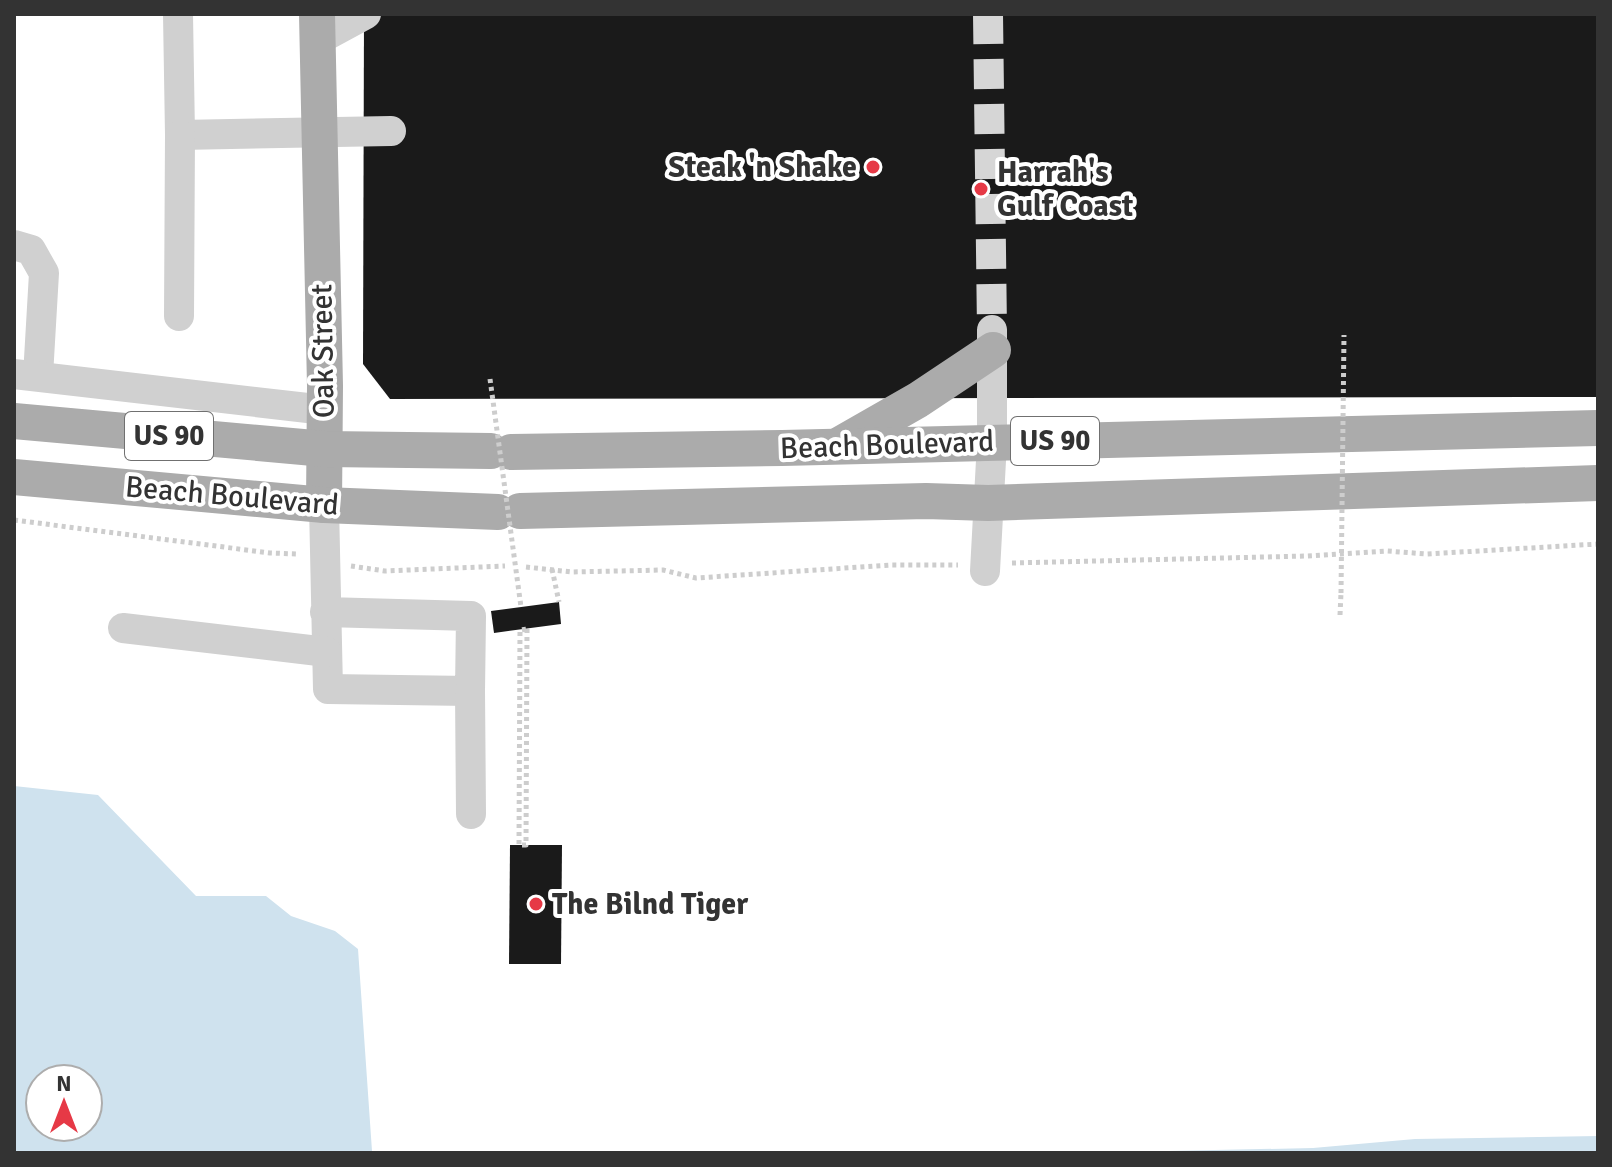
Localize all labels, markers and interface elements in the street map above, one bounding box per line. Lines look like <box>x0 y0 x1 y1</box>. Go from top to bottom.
place label: Steak 'n Shake <box>668 149 857 186</box>
place label: Harrah's Gulf Coast <box>997 154 1133 225</box>
marker: Steak 'n Shake <box>864 158 882 176</box>
marker: Harrah's Gulf Coast <box>972 180 990 198</box>
street label: Oak Street <box>303 283 343 419</box>
road number: US 90 <box>125 412 213 460</box>
road number: US 90 <box>1011 417 1099 465</box>
street label: Beach Boulevard <box>779 423 995 467</box>
street label: Beach Boulevard <box>124 468 340 524</box>
place label: The Bilnd Tiger <box>552 886 748 923</box>
marker: The Bilnd Tiger <box>527 895 545 913</box>
north arrow <box>24 1063 104 1143</box>
text: N <box>56 1070 72 1097</box>

